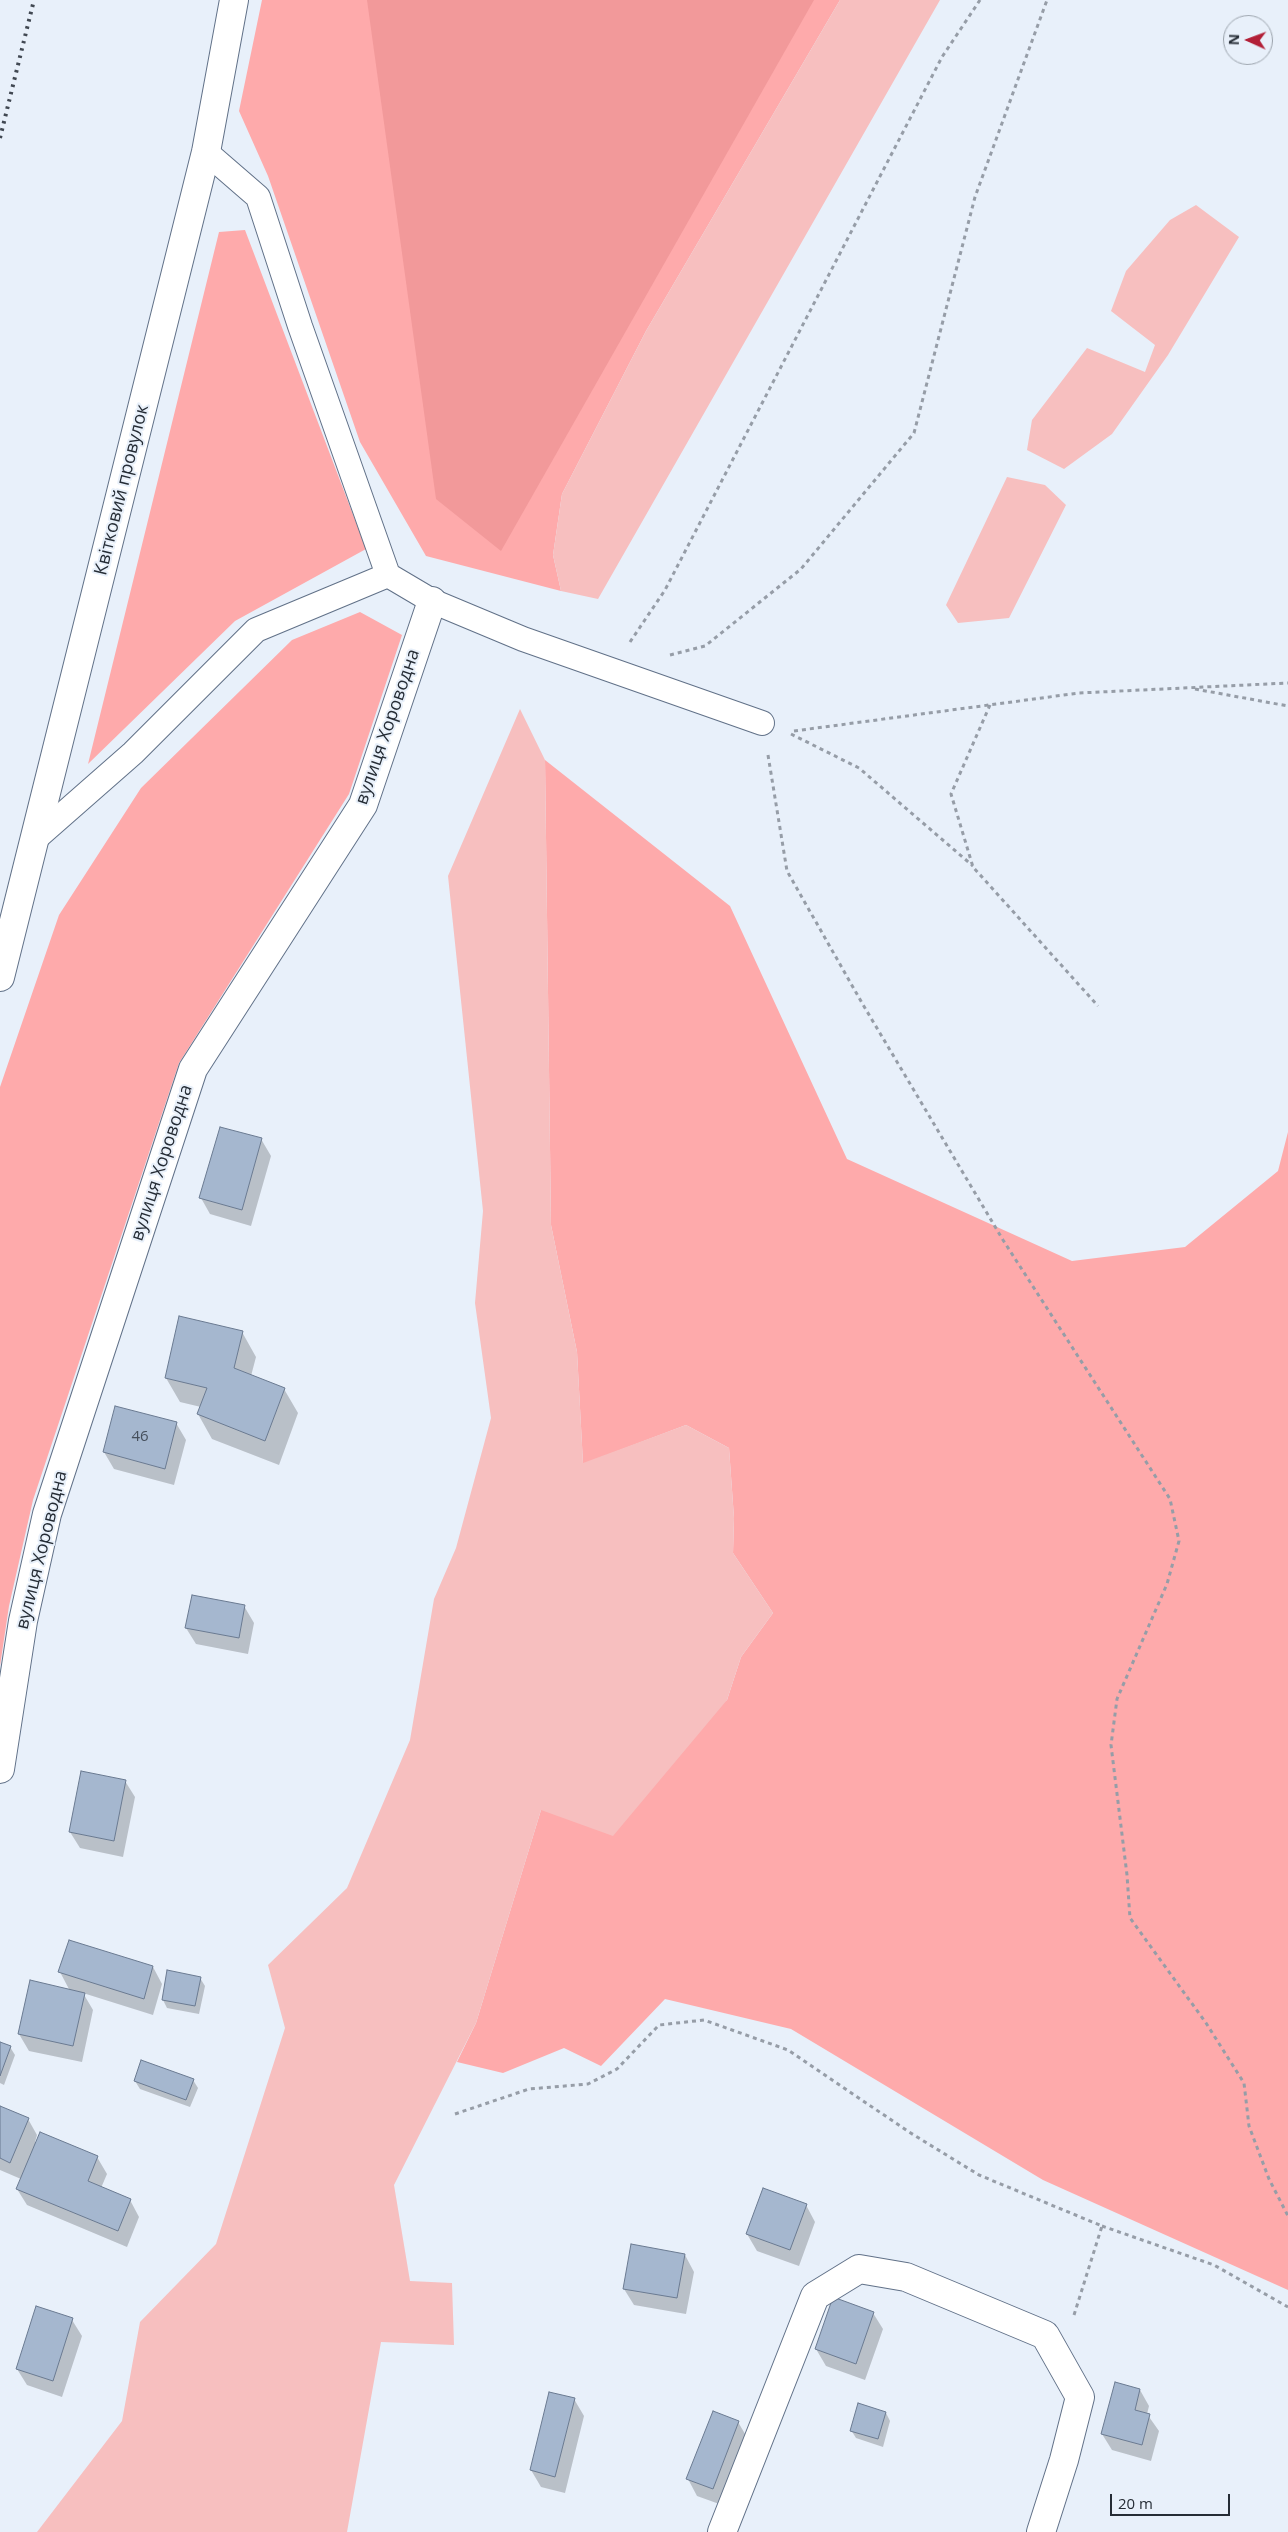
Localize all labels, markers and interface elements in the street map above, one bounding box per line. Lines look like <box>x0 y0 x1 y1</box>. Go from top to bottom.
north arrow <box>1223 15 1273 65</box>
text: N <box>1224 33 1243 46</box>
street label: Квітковий провулок <box>90 402 154 578</box>
street label: вулиця Хороводна <box>351 646 425 808</box>
street label: вулиця Хороводна <box>127 1082 197 1244</box>
house number: 46 <box>131 1428 149 1446</box>
street label: вулиця Хороводна <box>12 1468 72 1632</box>
scale bar <box>1113 2484 1233 2516</box>
text: 20 m <box>1118 2493 1153 2513</box>

